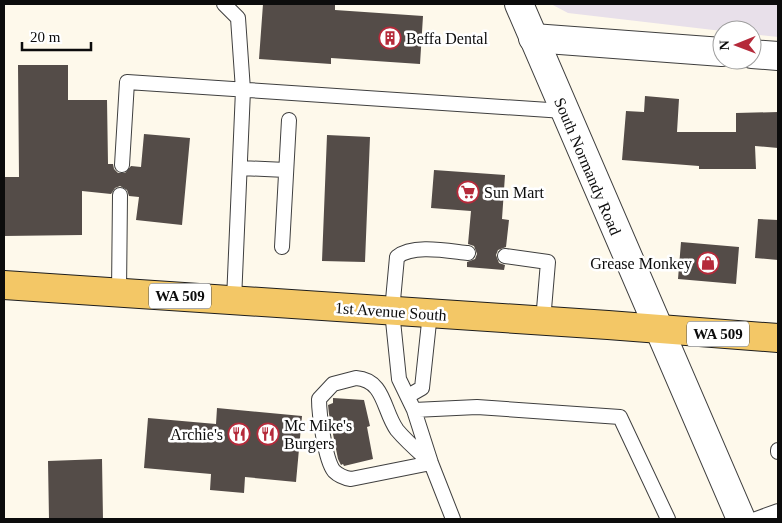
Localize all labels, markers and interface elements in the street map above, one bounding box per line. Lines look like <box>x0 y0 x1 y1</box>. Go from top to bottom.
scale bar <box>22 20 91 52</box>
north arrow <box>712 20 762 70</box>
building icon: Beffa Dental <box>378 26 402 50</box>
text: 20 m <box>30 29 61 45</box>
place label: Beffa Dental <box>406 30 488 47</box>
text: N <box>717 40 732 50</box>
street label: South Normandy Road <box>550 95 624 238</box>
supermarket icon: Sun Mart <box>456 180 480 204</box>
place label: Sun Mart <box>484 184 545 201</box>
shop icon: Grease Monkey <box>696 251 720 275</box>
place label: Grease Monkey <box>590 255 692 273</box>
road number: WA 509 <box>149 284 211 308</box>
street label: 1st Avenue South <box>335 299 447 324</box>
road number: WA 509 <box>687 322 749 346</box>
place label: Mc Mike's Burgers <box>284 417 352 453</box>
restaurant icon: Archie's <box>227 422 251 446</box>
restaurant icon: Mc Mike's Burgers <box>256 422 280 446</box>
place label: Archie's <box>170 426 223 443</box>

